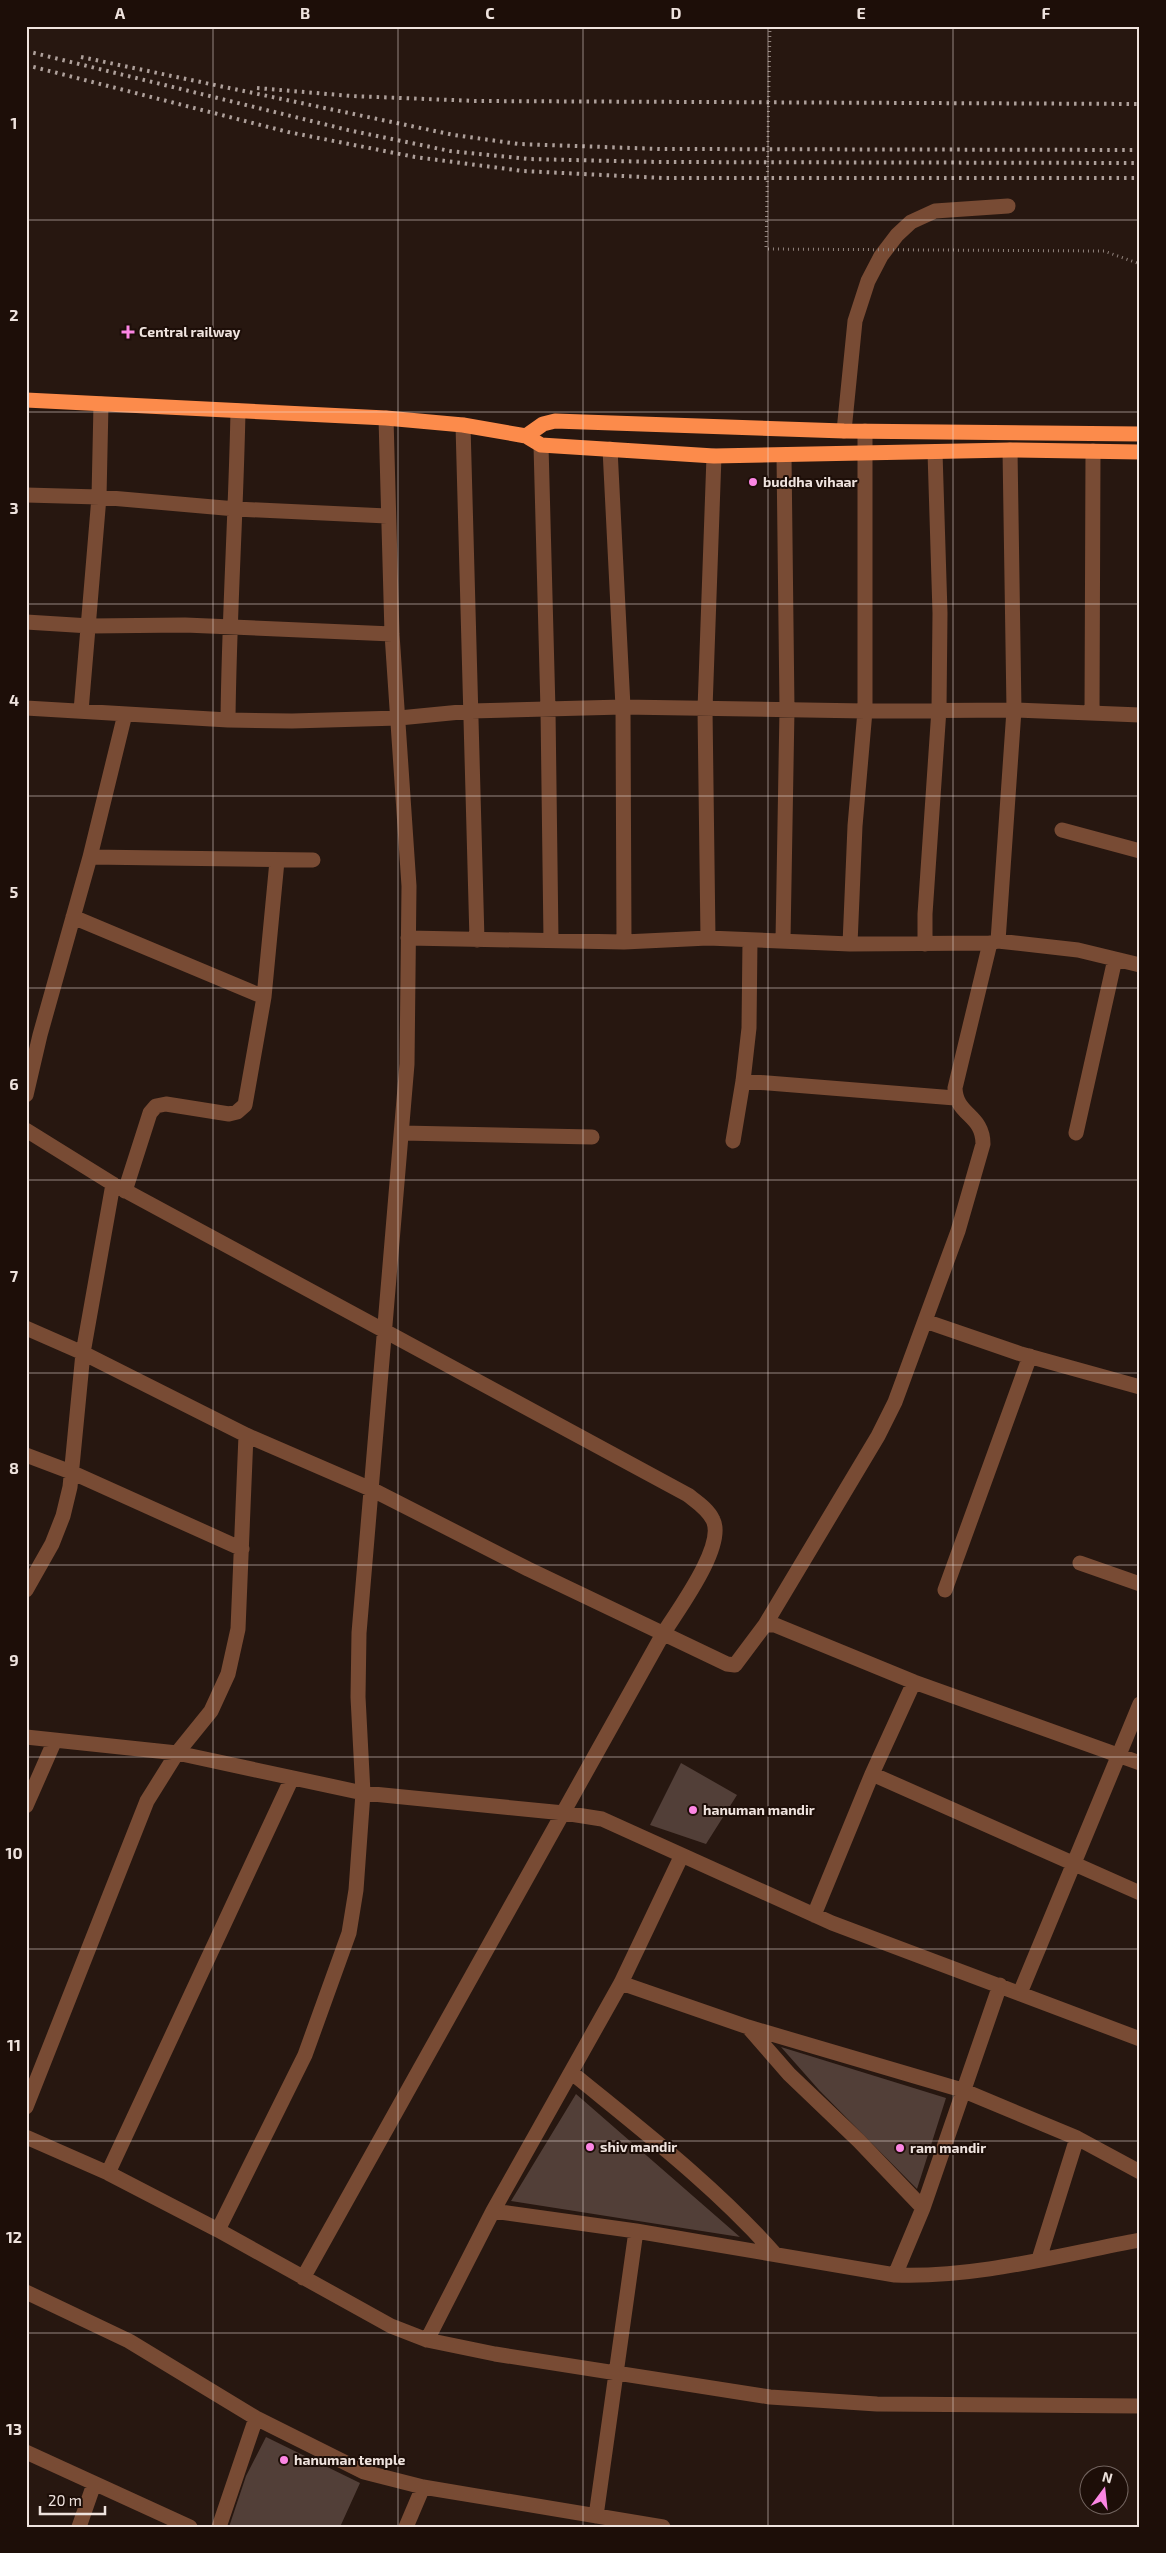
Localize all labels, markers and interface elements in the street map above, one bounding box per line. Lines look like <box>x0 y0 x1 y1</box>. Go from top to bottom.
text: A <box>115 3 126 22</box>
text: B <box>300 3 310 22</box>
text: C <box>485 3 495 22</box>
text: D <box>671 3 682 22</box>
text: E <box>856 3 866 22</box>
text: F <box>1042 3 1051 22</box>
text: 1 <box>11 113 17 132</box>
text: 2 <box>9 305 19 324</box>
place label: Central railway <box>139 323 240 340</box>
marker: Central railway <box>121 325 135 339</box>
place label: buddha vihaar <box>763 473 858 490</box>
marker: buddha vihaar <box>747 476 759 488</box>
text: 3 <box>9 498 19 517</box>
text: 4 <box>9 690 19 709</box>
text: 5 <box>10 882 19 901</box>
text: 6 <box>9 1074 19 1093</box>
text: 7 <box>10 1266 19 1285</box>
text: 8 <box>9 1458 19 1477</box>
text: 9 <box>9 1650 19 1669</box>
place label: hanuman mandir <box>703 1801 815 1818</box>
marker: hanuman mandir <box>687 1804 699 1816</box>
text: 10 <box>5 1843 23 1862</box>
text: 11 <box>7 2035 21 2054</box>
place label: shiv mandir <box>600 2138 677 2155</box>
place label: ram mandir <box>910 2139 986 2156</box>
marker: shiv mandir <box>584 2141 596 2153</box>
marker: ram mandir <box>894 2142 906 2154</box>
text: 12 <box>6 2227 22 2246</box>
text: 13 <box>6 2419 22 2438</box>
place label: hanuman temple <box>294 2451 406 2468</box>
marker: hanuman temple <box>278 2454 290 2466</box>
north arrow <box>1078 2466 1128 2516</box>
text: N <box>1100 2467 1115 2486</box>
scale bar <box>40 2483 105 2515</box>
text: 20 m <box>48 2491 82 2509</box>

